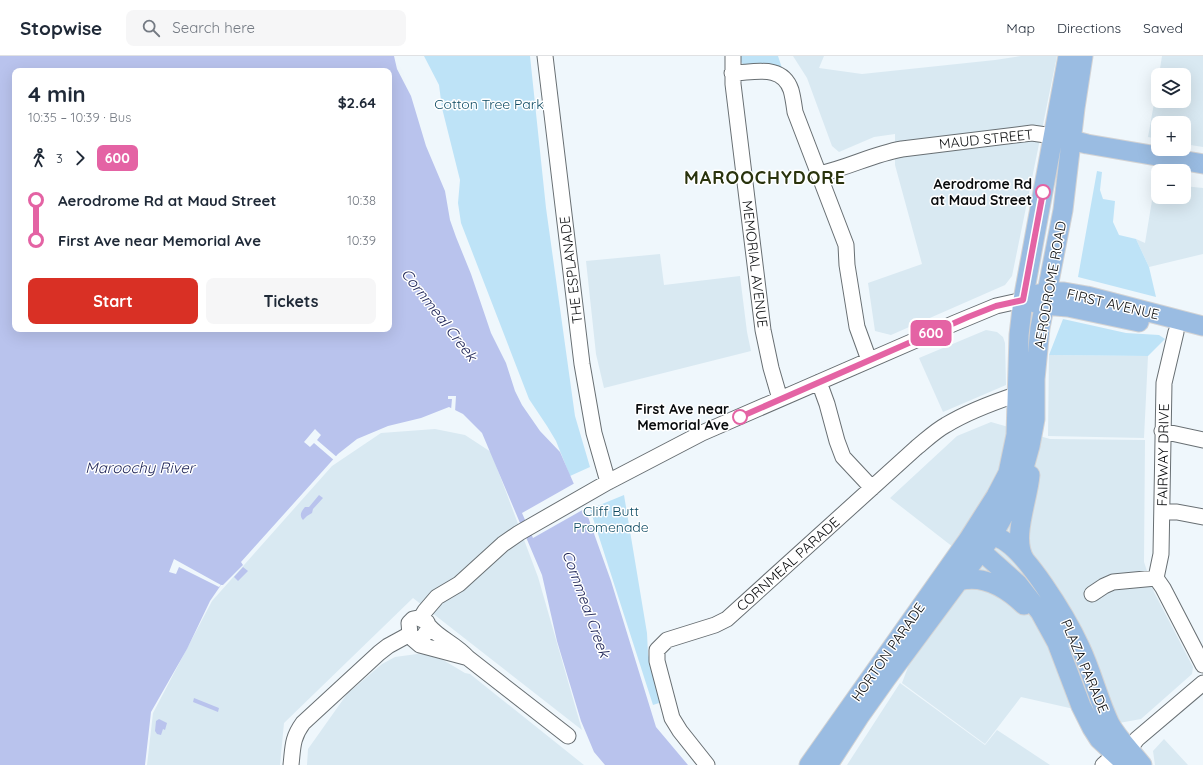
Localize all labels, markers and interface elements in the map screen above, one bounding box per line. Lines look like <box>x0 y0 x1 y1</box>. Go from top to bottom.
search box <box>126 10 406 46</box>
text: Stopwise <box>20 16 102 40</box>
icon: search <box>140 17 162 39</box>
text: Search here <box>172 18 255 37</box>
text: Map <box>1006 19 1035 37</box>
text: Directions <box>1057 19 1121 37</box>
text: Saved <box>1143 19 1183 37</box>
map controls <box>1151 68 1191 204</box>
button: layers <box>1151 68 1191 108</box>
text: 4 min <box>28 80 86 108</box>
text: $2.64 <box>338 93 376 112</box>
park label: Cotton Tree Park <box>434 95 544 113</box>
text: 10:35 – 10:39 · Bus <box>28 109 131 125</box>
button: + <box>1151 116 1191 156</box>
street label: MAUD STREET <box>938 125 1034 153</box>
icon: walk <box>28 147 50 169</box>
icon: forward <box>69 147 91 169</box>
text: 600 <box>105 149 130 167</box>
text: 3 <box>56 150 63 166</box>
button: − <box>1151 164 1191 204</box>
district label: MAROOCHYDORE <box>684 166 846 189</box>
place label: Aerodrome Rd at Maud Street <box>930 175 1032 209</box>
marker: Aerodrome Rd at Maud Street <box>1035 184 1051 200</box>
text: Aerodrome Rd at Maud Street <box>58 191 277 210</box>
text: 10:38 <box>347 192 376 208</box>
street label: MEMORIAL AVENUE <box>738 199 772 329</box>
street label: THE ESPLANADE <box>555 215 587 325</box>
street label: AERODROME ROAD <box>1030 220 1070 350</box>
text: First Ave near Memorial Ave <box>58 231 261 250</box>
text: 10:39 <box>347 232 376 248</box>
water label: Cornmeal Creek <box>397 265 483 366</box>
button: Start <box>28 278 198 324</box>
button: Tickets <box>206 278 376 324</box>
street label: FIRST AVENUE <box>1065 285 1161 323</box>
line badge: 600 <box>908 320 954 346</box>
text: 600 <box>919 324 943 342</box>
place label: First Ave near Memorial Ave <box>635 400 729 434</box>
street label: FAIRWAY DRIVE <box>1153 403 1173 507</box>
marker: First Ave near Memorial Ave <box>732 409 748 425</box>
water label: Maroochy River <box>85 458 197 477</box>
park label: Cliff Butt Promenade <box>573 502 649 536</box>
street label: CORNMEAL PARADE <box>733 513 843 615</box>
water label: Cornmeal Creek <box>558 548 615 662</box>
street label: HORTON PARADE <box>847 599 929 705</box>
street label: PLAZA PARADE <box>1057 616 1113 716</box>

